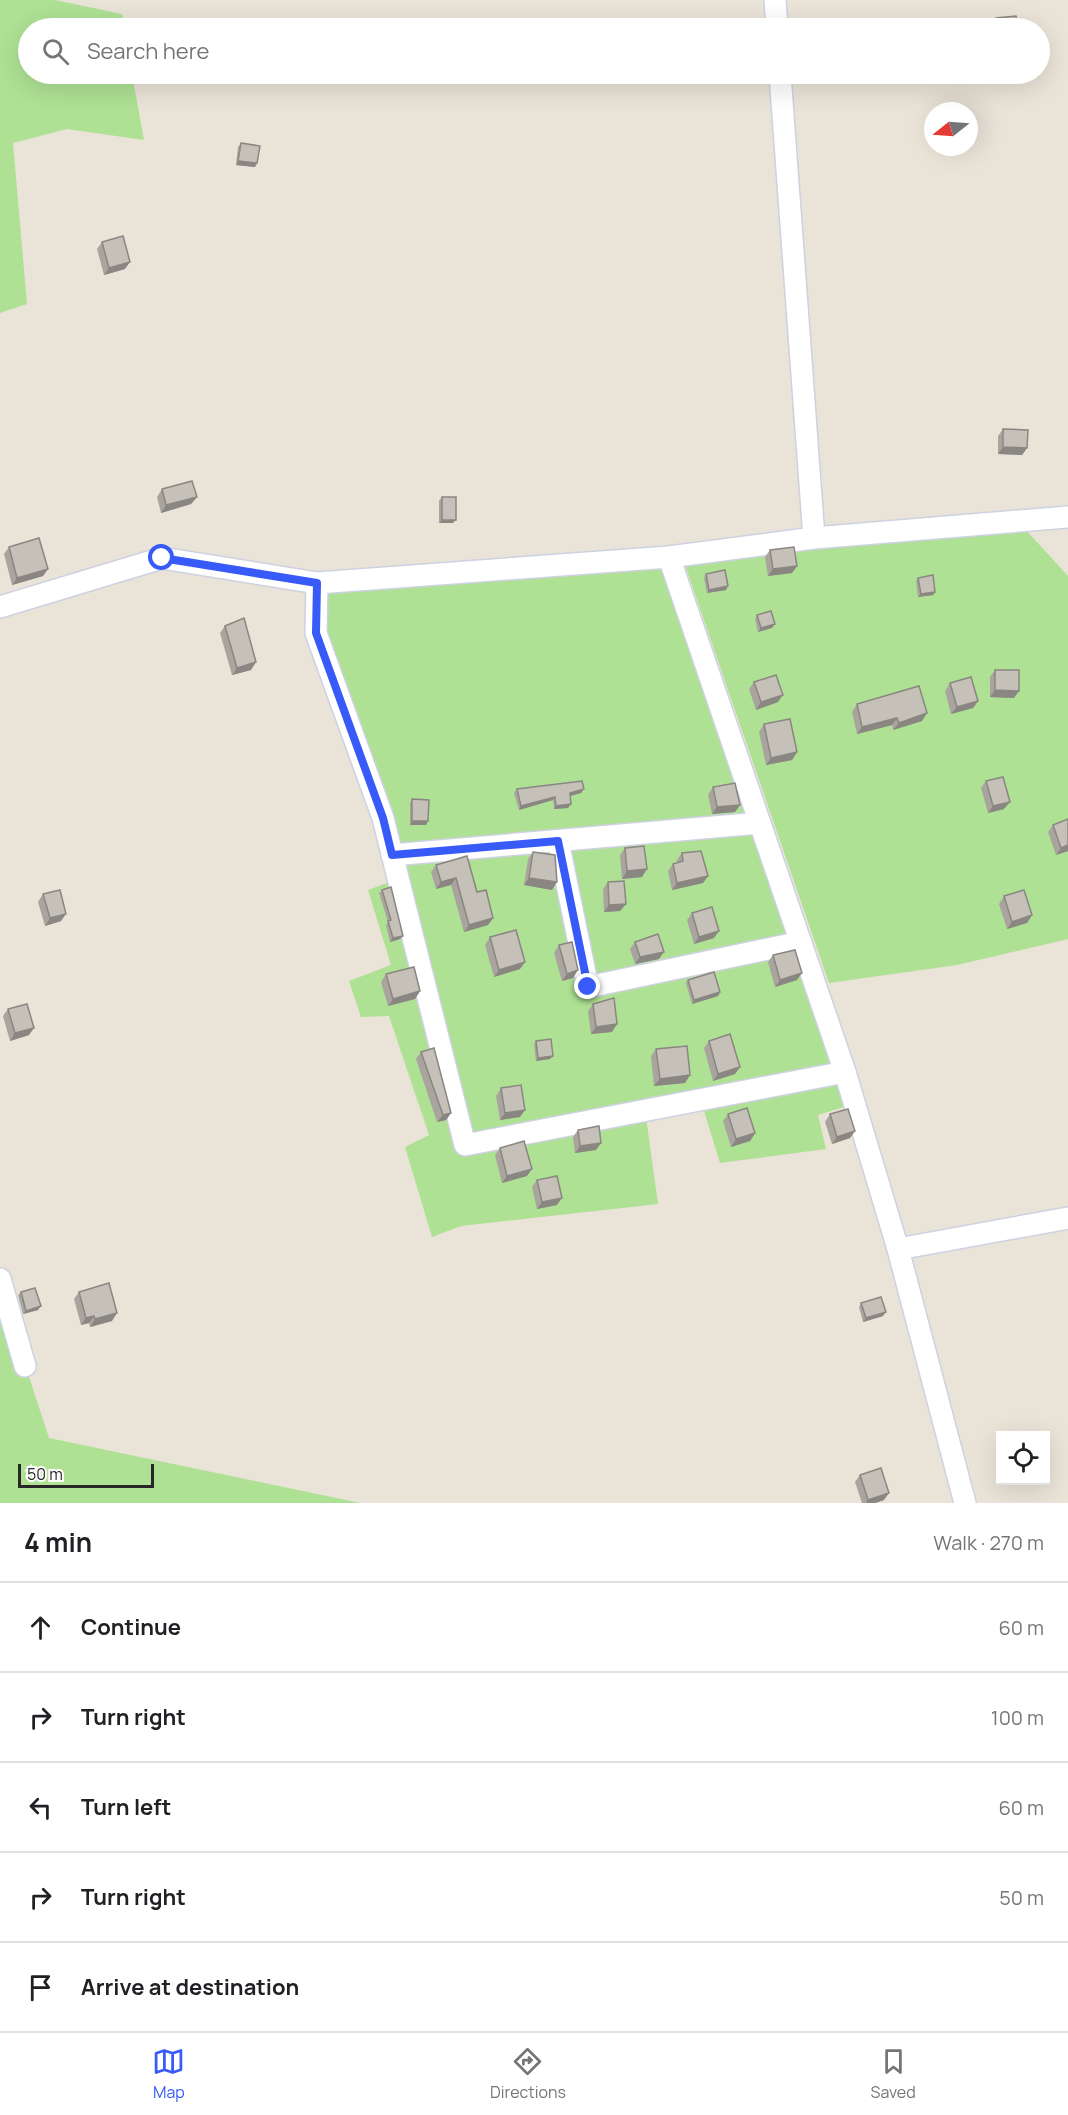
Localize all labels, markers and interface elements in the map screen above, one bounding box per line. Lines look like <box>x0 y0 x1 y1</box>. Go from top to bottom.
search box <box>18 18 1050 84</box>
icon: search <box>39 35 72 68</box>
text: Search here <box>87 36 209 66</box>
north arrow <box>924 102 978 156</box>
route start <box>148 544 174 570</box>
route end <box>574 973 600 999</box>
map controls <box>996 1431 1050 1485</box>
button: locate <box>996 1431 1050 1485</box>
scale bar <box>18 1461 154 1488</box>
text: 50 m <box>27 1463 63 1485</box>
text: 4 min <box>24 1524 92 1560</box>
text: Walk · 270 m <box>933 1529 1044 1556</box>
icon: ahead <box>24 1611 57 1644</box>
text: Continue <box>81 1612 181 1642</box>
text: 60 m <box>998 1614 1044 1641</box>
icon: right <box>24 1701 57 1734</box>
text: Turn right <box>81 1702 186 1732</box>
text: 100 m <box>991 1704 1044 1731</box>
icon: left <box>24 1791 57 1824</box>
text: Turn left <box>81 1792 171 1822</box>
text: 60 m <box>998 1794 1044 1821</box>
icon: right <box>24 1881 57 1914</box>
text: Turn right <box>81 1882 186 1912</box>
text: 50 m <box>999 1884 1044 1911</box>
icon: arrive <box>24 1971 57 2004</box>
text: Arrive at destination <box>81 1972 299 2002</box>
tab: Map <box>152 2045 185 2103</box>
tab: Directions <box>490 2045 566 2103</box>
tab: Saved <box>871 2045 916 2103</box>

